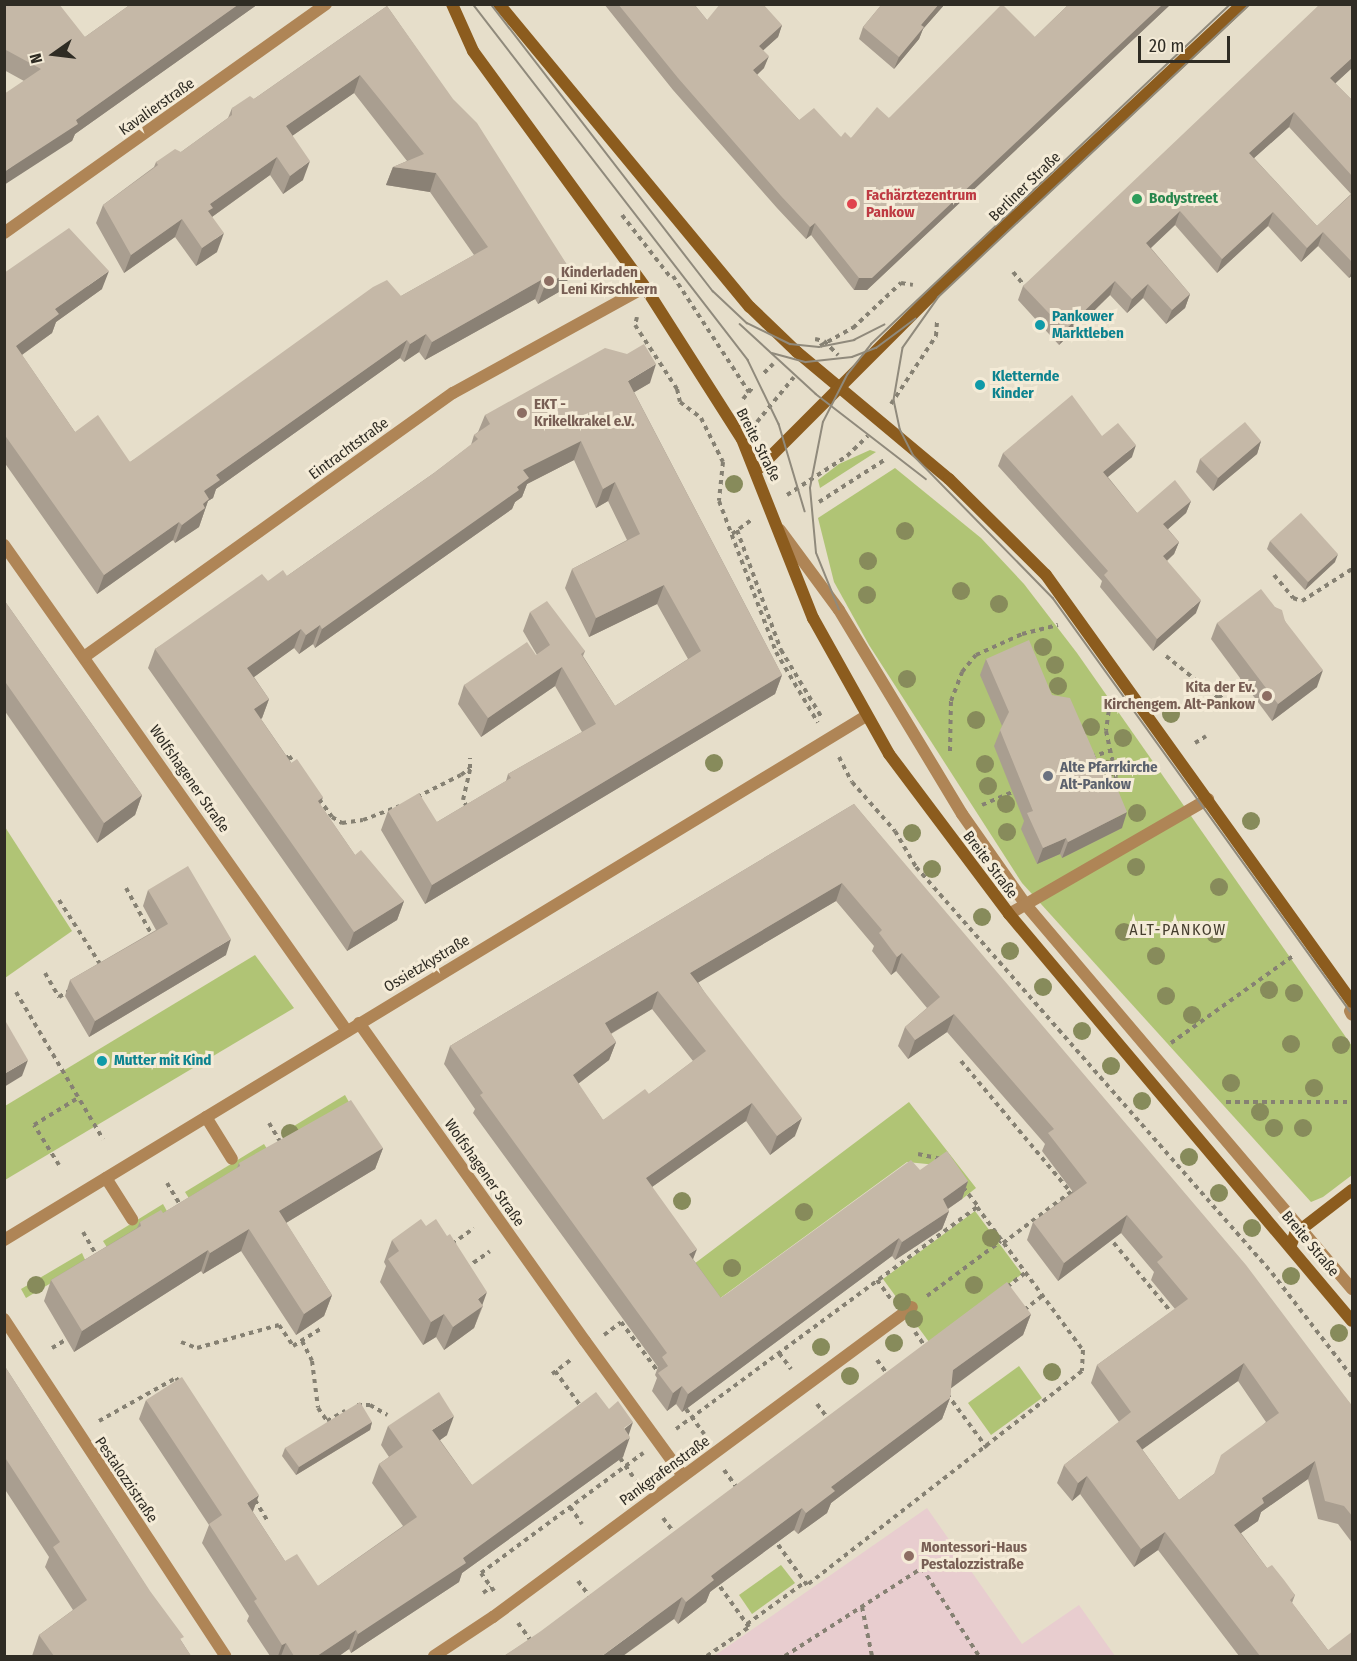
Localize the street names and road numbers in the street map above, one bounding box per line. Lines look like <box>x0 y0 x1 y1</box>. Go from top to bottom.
street label: Kavalierstraße <box>116 74 198 140</box>
street label: Berliner Straße <box>985 148 1065 226</box>
street label: Breite Straße <box>732 405 784 485</box>
street label: Eintrachtstraße <box>306 414 392 484</box>
street label: Wolfshagener Straße <box>145 722 233 836</box>
street label: Breite Straße <box>959 828 1021 902</box>
street label: Ossietzkystraße <box>381 931 473 997</box>
street label: Wolfshagener Straße <box>440 1116 528 1230</box>
street label: Breite Straße <box>1277 1208 1343 1280</box>
street label: Pankgrafenstraße <box>616 1432 714 1510</box>
street label: Pestalozzistraße <box>91 1434 161 1526</box>

